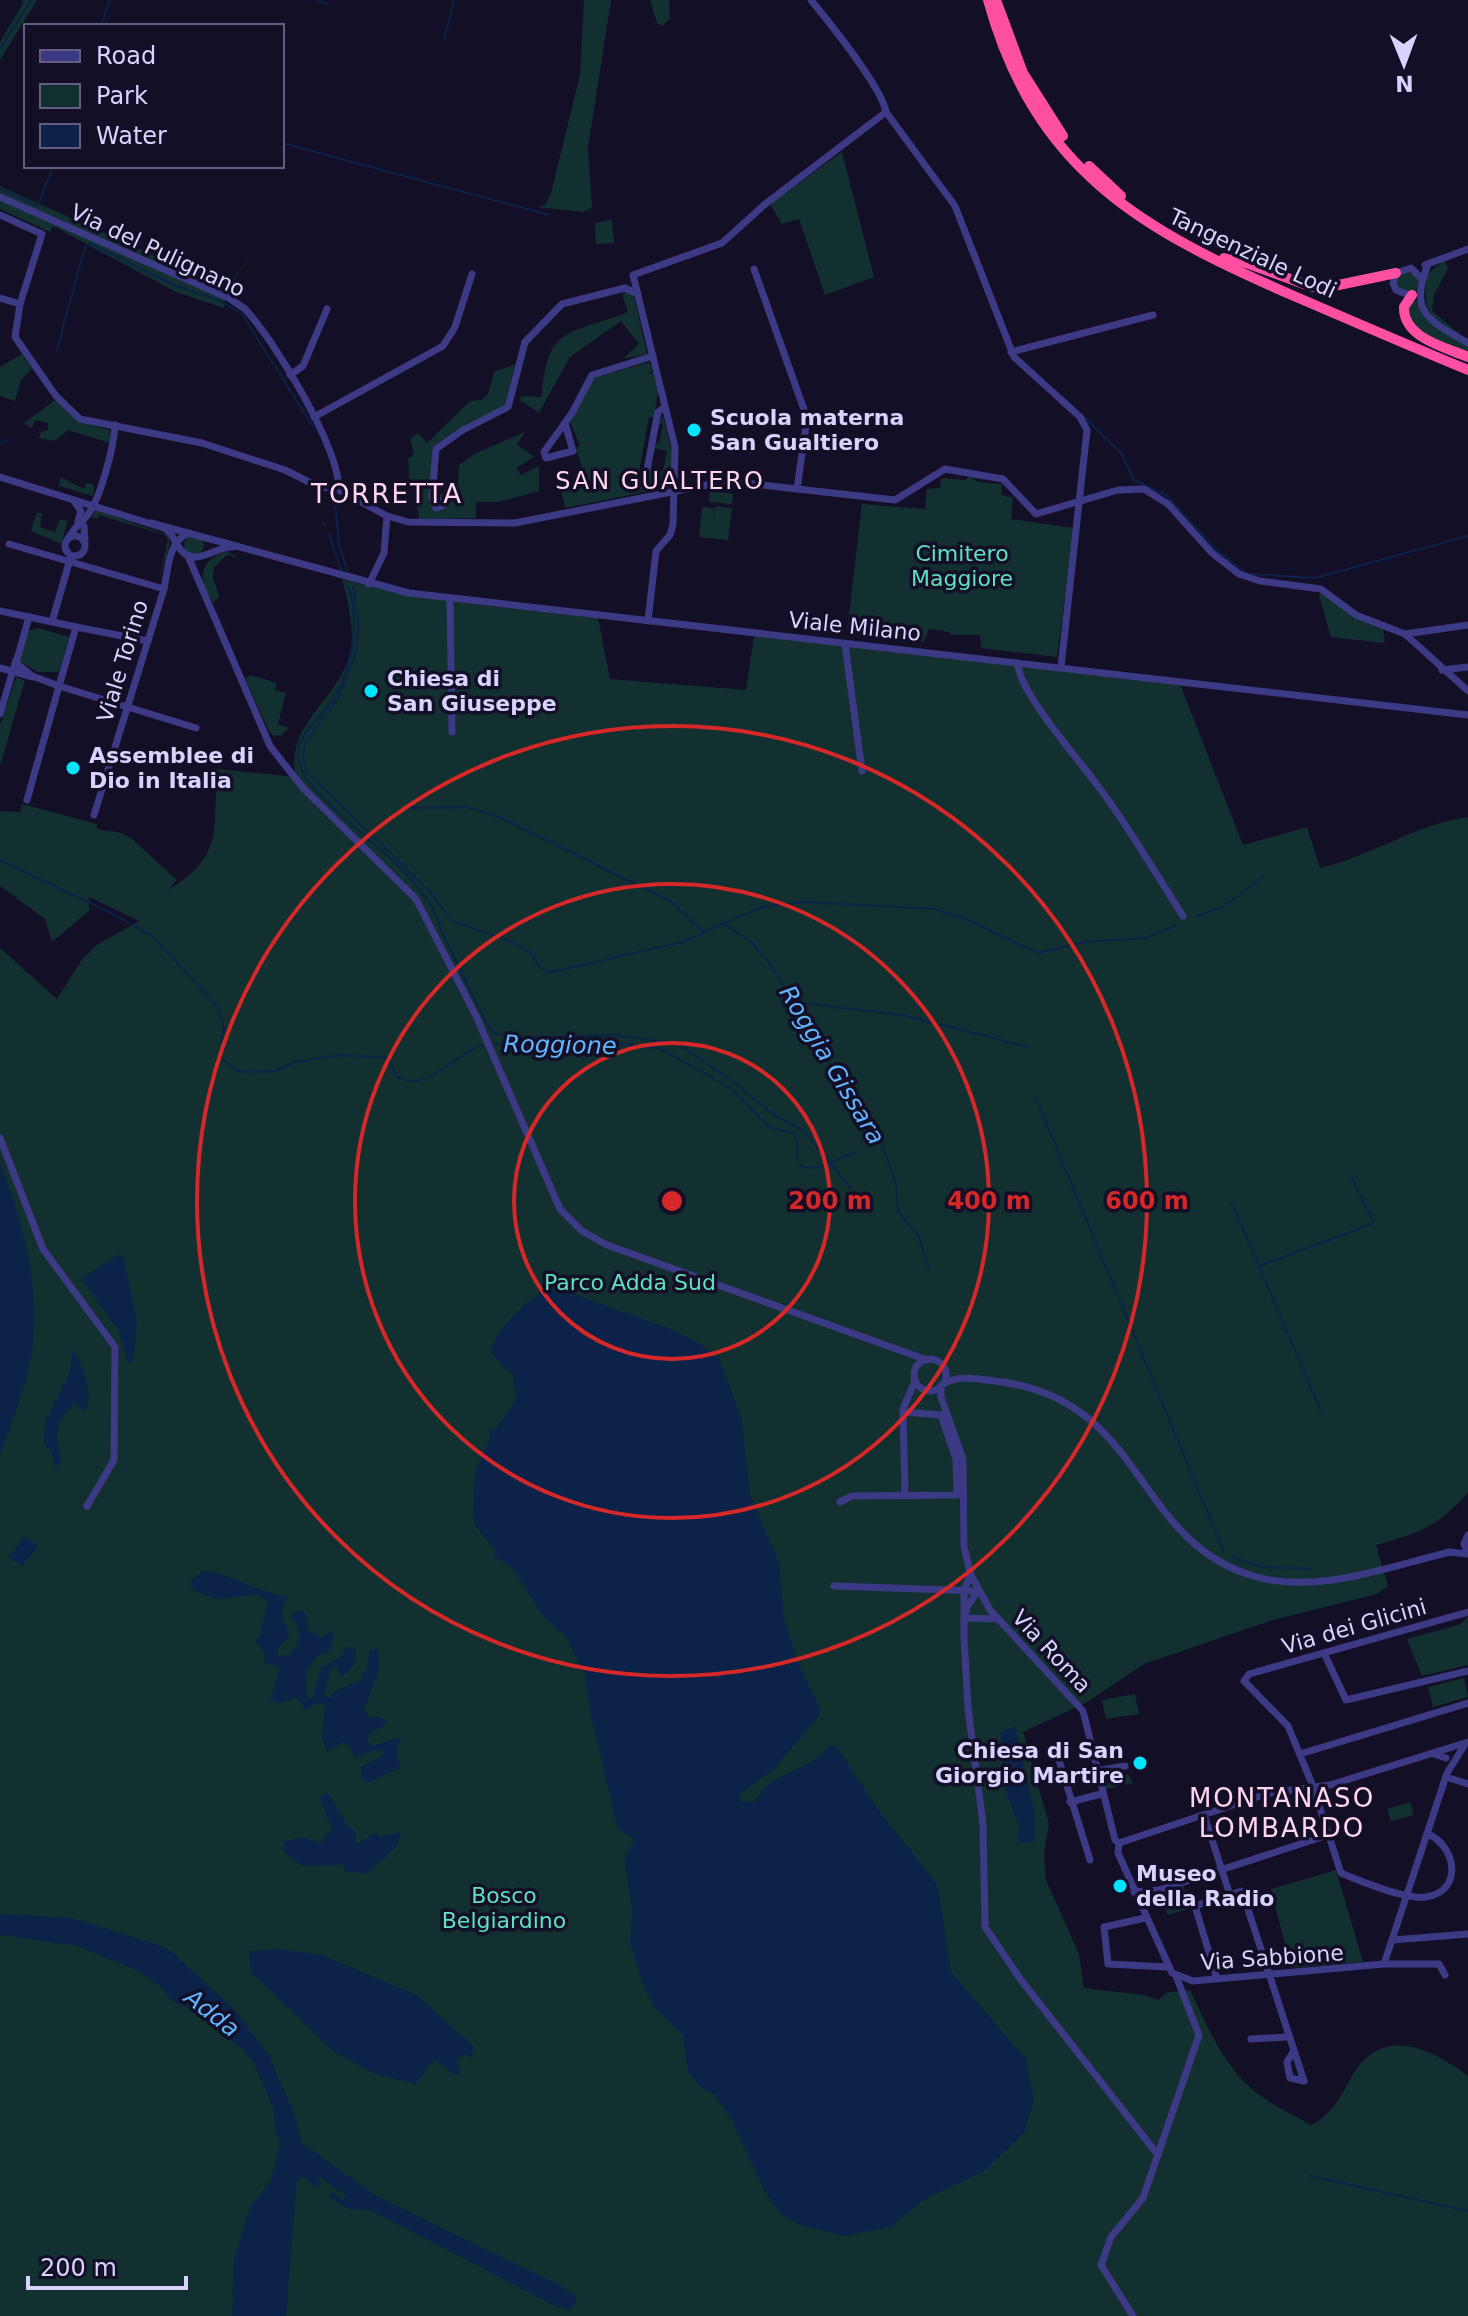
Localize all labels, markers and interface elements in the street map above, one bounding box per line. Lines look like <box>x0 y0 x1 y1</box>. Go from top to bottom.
legend <box>24 24 284 168</box>
north arrow <box>1364 24 1444 104</box>
text: Road <box>96 42 156 70</box>
text: N <box>1395 71 1414 96</box>
text: Park <box>96 82 148 110</box>
text: Water <box>96 122 167 150</box>
street label: Via del Pulignano <box>67 199 249 302</box>
street label: Tangenziale Lodi <box>1164 203 1340 303</box>
place label: Scuola materna San Gualtiero <box>710 405 904 455</box>
marker: Scuola materna San Gualtiero <box>685 421 703 439</box>
district label: SAN GUALTERO <box>555 467 765 495</box>
district label: TORRETTA <box>310 479 463 509</box>
park label: Cimitero Maggiore <box>911 541 1013 591</box>
street label: Viale Torino <box>92 597 153 725</box>
street label: Viale Milano <box>788 607 922 646</box>
place label: Chiesa di San Giuseppe <box>387 666 557 716</box>
marker: Chiesa di San Giuseppe <box>362 682 380 700</box>
place label: Assemblee di Dio in Italia <box>89 743 254 793</box>
marker: Assemblee di Dio in Italia <box>64 759 82 777</box>
water label: Roggia Gissara <box>774 980 890 1150</box>
water label: Roggione <box>503 1030 617 1060</box>
centre of rings <box>658 1187 686 1215</box>
text: 200 m <box>788 1187 872 1215</box>
text: 400 m <box>947 1187 1031 1215</box>
text: 600 m <box>1105 1187 1189 1215</box>
park label: Parco Adda Sud <box>544 1270 716 1295</box>
street label: Via dei Glicini <box>1279 1594 1429 1659</box>
street label: Via Roma <box>1007 1605 1096 1698</box>
place label: Chiesa di San Giorgio Martire <box>935 1738 1124 1788</box>
marker: Chiesa di San Giorgio Martire <box>1131 1754 1149 1772</box>
district label: MONTANASO LOMBARDO <box>1189 1783 1375 1843</box>
place label: Museo della Radio <box>1136 1861 1274 1911</box>
marker: Museo della Radio <box>1111 1877 1129 1895</box>
park label: Bosco Belgiardino <box>442 1883 566 1933</box>
street label: Via Sabbione <box>1200 1940 1345 1975</box>
water label: Adda <box>178 1982 245 2043</box>
scale bar <box>28 2240 186 2290</box>
text: 200 m <box>40 2254 117 2282</box>

